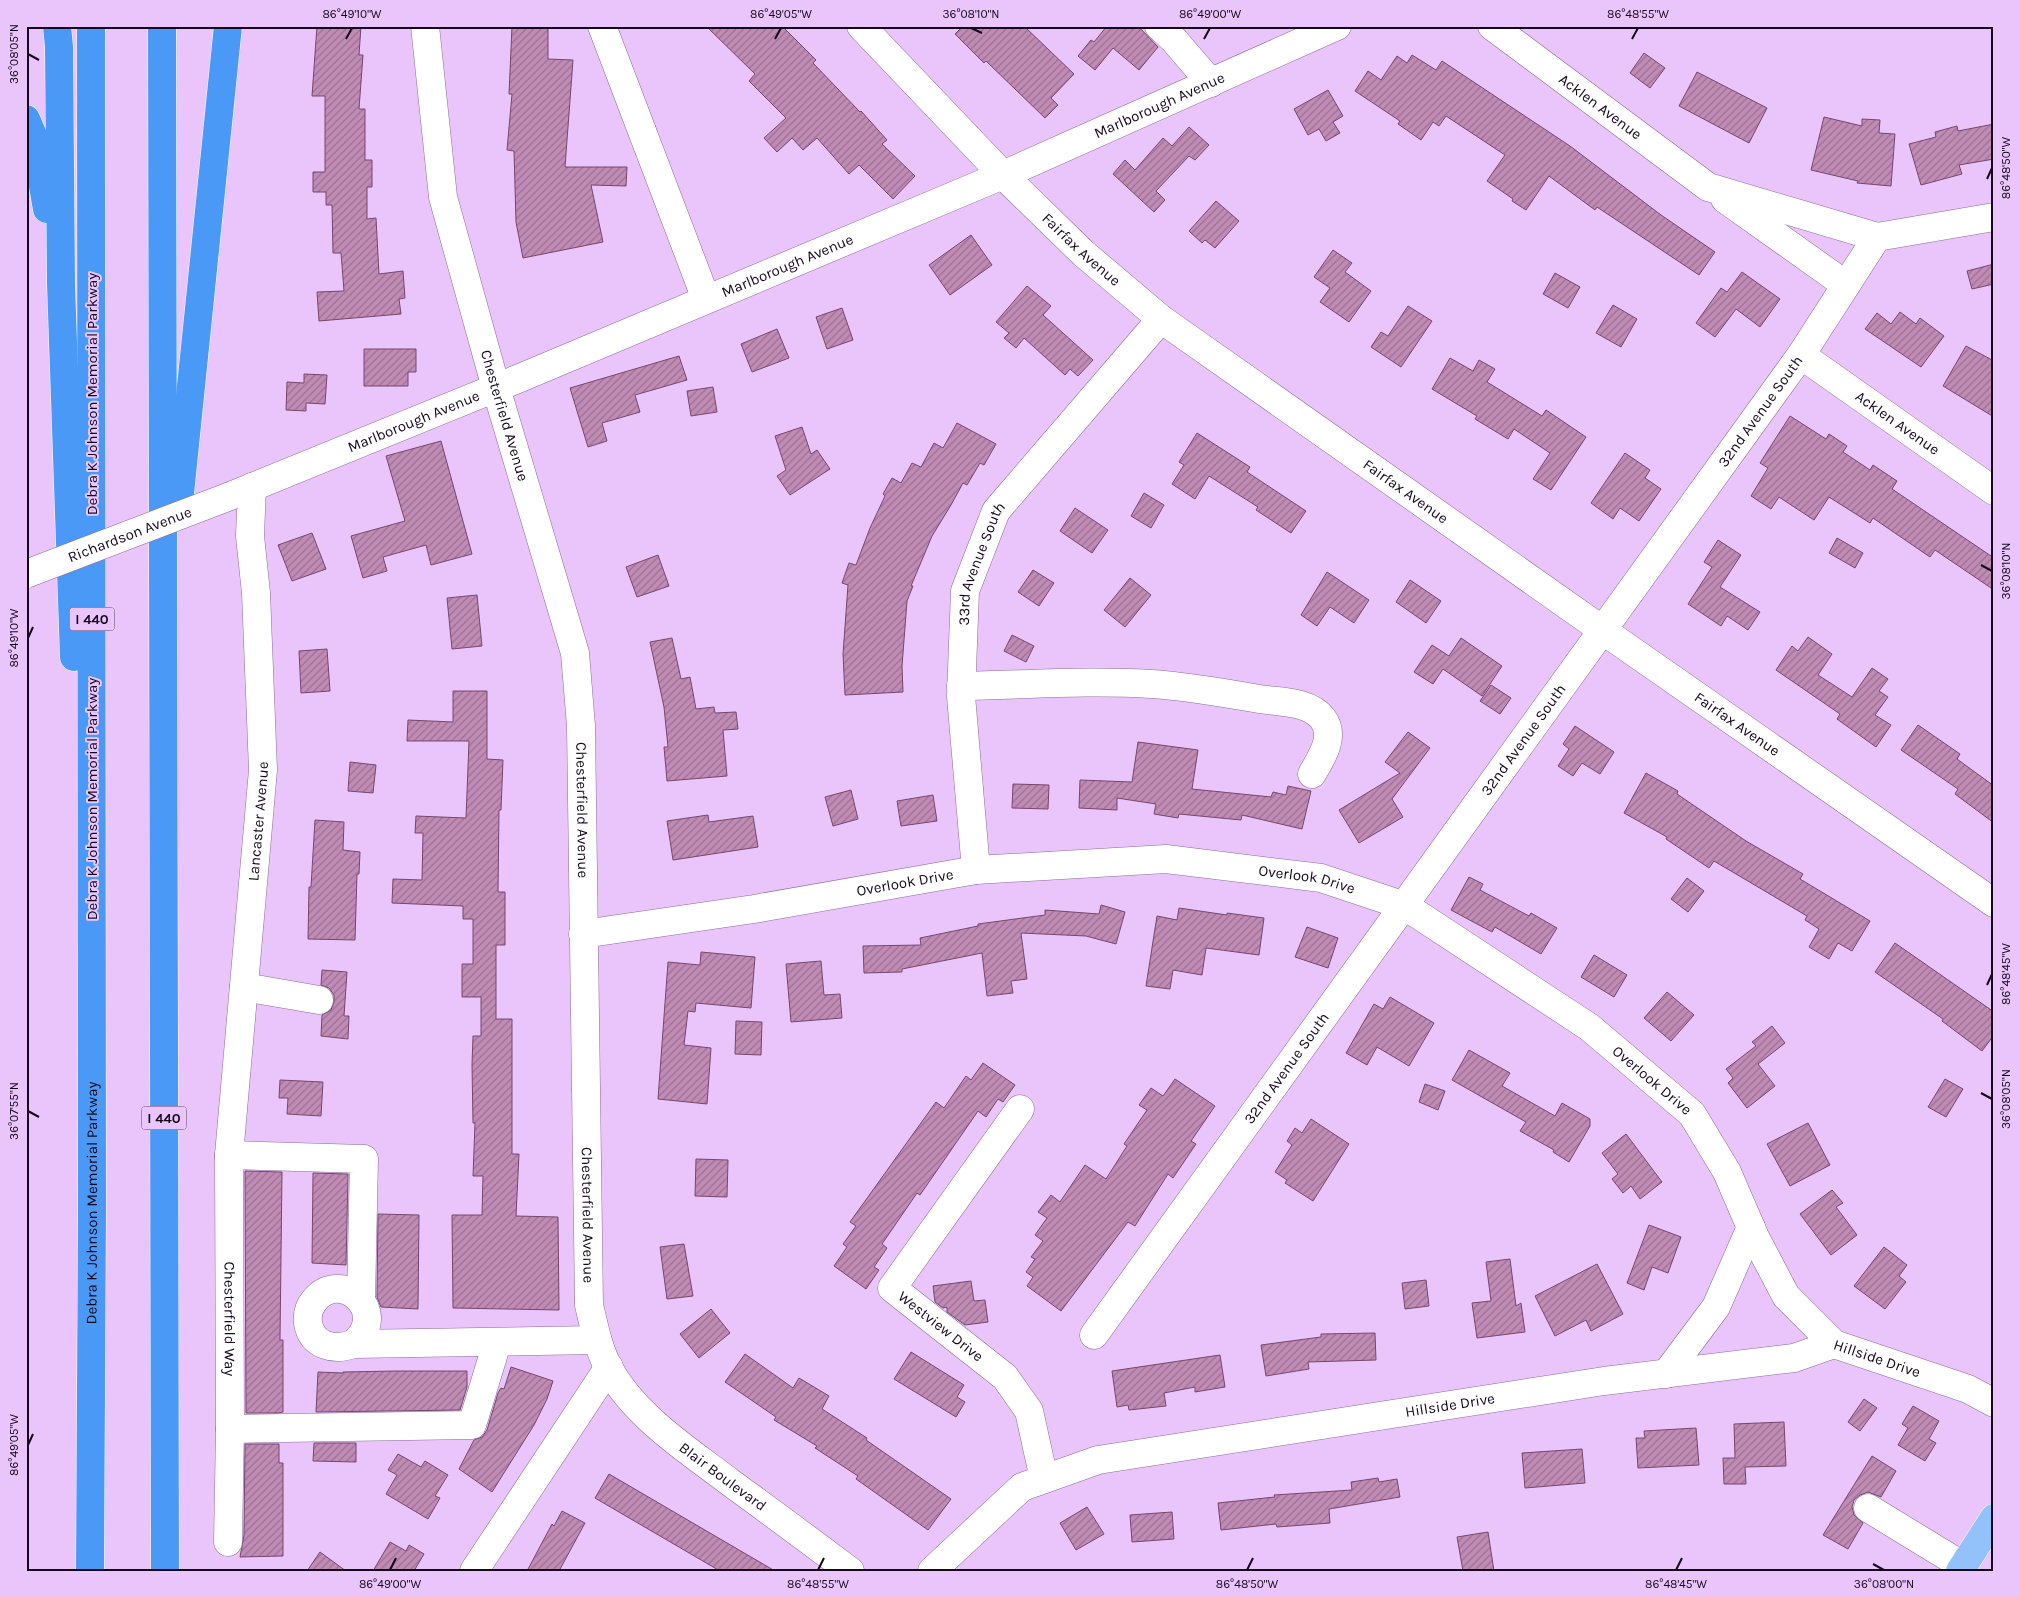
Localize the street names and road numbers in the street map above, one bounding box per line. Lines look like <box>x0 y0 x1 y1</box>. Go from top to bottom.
street label: Marlborough Avenue <box>1091 68 1227 142</box>
street label: Acklen Avenue <box>1555 70 1645 143</box>
street label: Fairfax Avenue <box>1038 209 1124 290</box>
street label: Marlborough Avenue <box>719 230 856 301</box>
street label: Debra K Johnson Memorial Parkway <box>83 273 101 515</box>
street label: Chesterfield Avenue <box>477 348 532 483</box>
street label: 32nd Avenue South <box>1714 352 1807 471</box>
street label: Marlborough Avenue <box>345 386 482 456</box>
street label: Acklen Avenue <box>1852 387 1943 459</box>
street label: Fairfax Avenue <box>1360 455 1452 527</box>
street label: 33rd Avenue South <box>955 498 1009 626</box>
street label: Richardson Avenue <box>65 503 194 566</box>
road number: I 440 <box>70 608 114 630</box>
street label: Debra K Johnson Memorial Parkway <box>83 678 101 920</box>
street label: 32nd Avenue South <box>1477 680 1570 799</box>
street label: Fairfax Avenue <box>1691 688 1783 760</box>
street label: Chesterfield Avenue <box>572 742 592 878</box>
street label: Lancaster Avenue <box>244 761 272 882</box>
street label: Overlook Drive <box>1258 861 1357 898</box>
street label: Overlook Drive <box>855 865 955 900</box>
street label: 32nd Avenue South <box>1240 1009 1333 1127</box>
street label: Overlook Drive <box>1609 1042 1695 1119</box>
street label: Debra K Johnson Memorial Parkway <box>82 1082 101 1324</box>
road number: I 440 <box>142 1106 186 1130</box>
street label: Chesterfield Avenue <box>578 1147 598 1283</box>
street label: Chesterfield Way <box>220 1261 239 1376</box>
street label: Westview Drive <box>894 1287 987 1365</box>
street label: Hillside Drive <box>1831 1335 1923 1381</box>
street label: Hillside Drive <box>1404 1389 1496 1421</box>
street label: Blair Boulevard <box>676 1438 770 1515</box>

